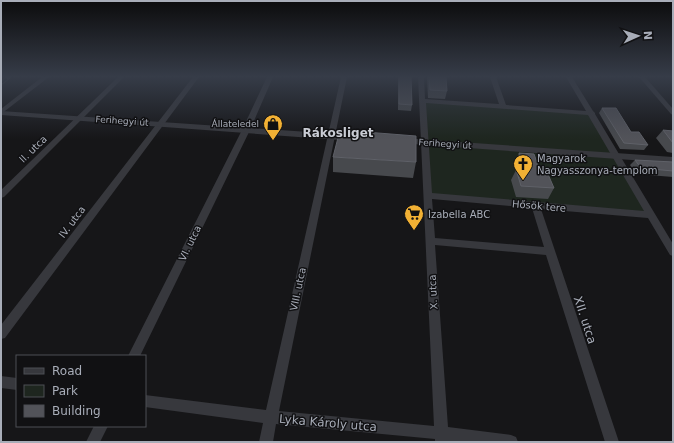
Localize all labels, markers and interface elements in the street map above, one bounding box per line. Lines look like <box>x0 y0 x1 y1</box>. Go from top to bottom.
north arrow <box>618 16 658 56</box>
text: N <box>641 31 654 40</box>
shop icon: Állateledel <box>262 113 284 141</box>
street label: Ferihegyi út <box>95 114 149 128</box>
place label: Állateledel <box>211 118 259 129</box>
district label: Rákosliget <box>302 126 374 140</box>
street label: II. utca <box>17 133 49 165</box>
street label: Ferihegyi út <box>418 137 472 151</box>
church icon: Magyarok Nagyasszonya-templom <box>512 153 534 181</box>
place label: Magyarok Nagyasszonya-templom <box>537 153 658 176</box>
street label: Hősök tere <box>512 198 566 214</box>
supermarket icon: Izabella ABC <box>403 203 425 231</box>
street label: IV. utca <box>57 204 87 240</box>
place label: Izabella ABC <box>428 209 490 220</box>
street label: VI. utca <box>177 223 203 263</box>
street label: VIII. utca <box>288 266 308 312</box>
street label: X. utca <box>427 274 439 310</box>
street label: XII. utca <box>571 294 599 346</box>
legend <box>16 355 146 427</box>
text: Road <box>52 364 82 378</box>
text: Park <box>52 384 78 398</box>
text: Building <box>52 404 101 418</box>
street label: Lyka Károly utca <box>279 412 377 434</box>

